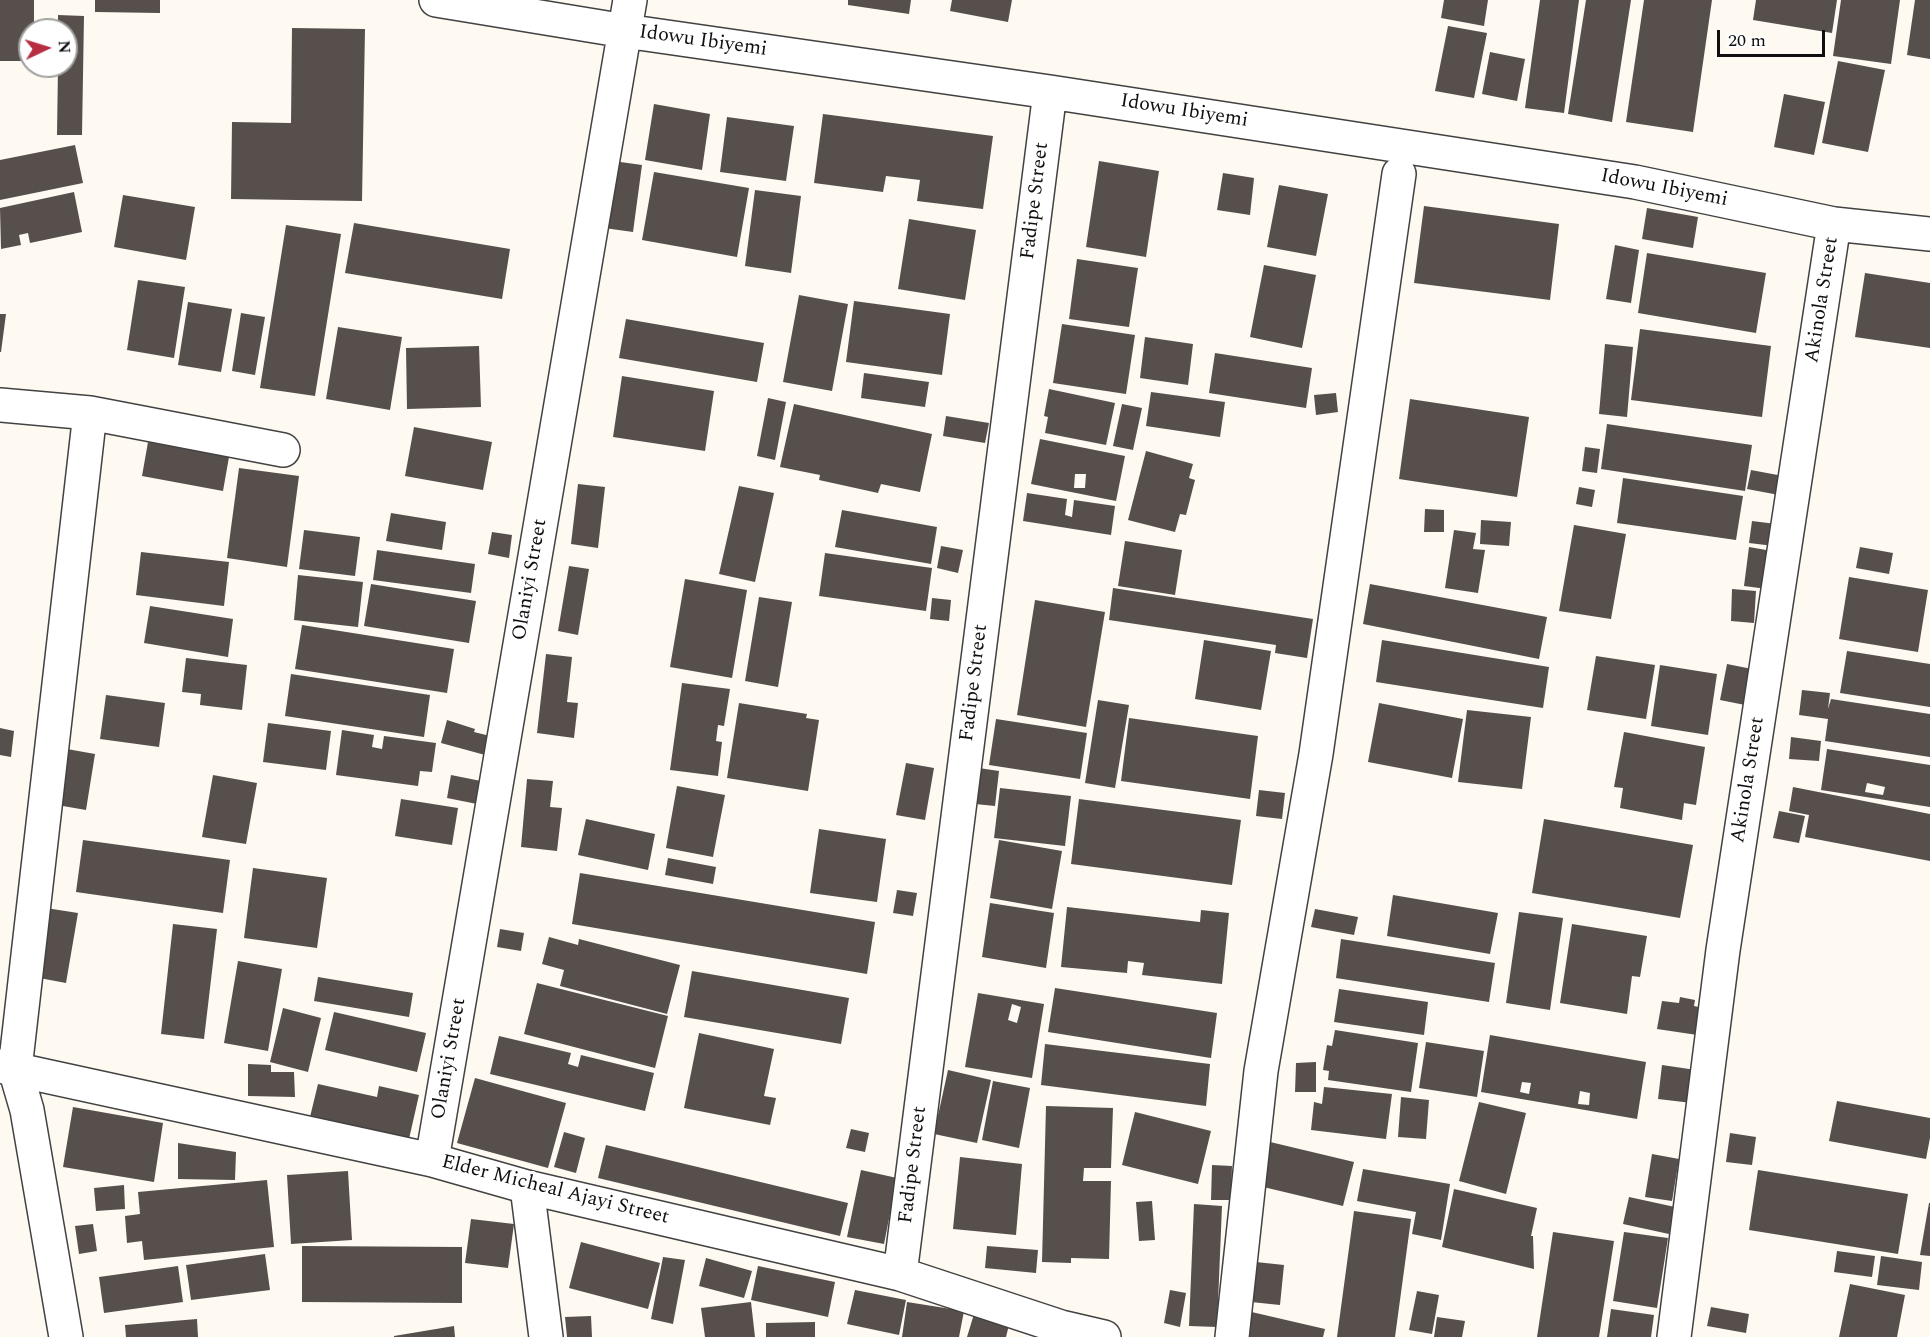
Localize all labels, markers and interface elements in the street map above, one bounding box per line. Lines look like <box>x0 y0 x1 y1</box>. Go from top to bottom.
north arrow <box>18 18 78 78</box>
scale bar <box>1720 18 1828 56</box>
street label: Idowu Ibiyemi <box>637 21 769 63</box>
text: 20 m <box>1728 27 1766 54</box>
text: N <box>52 40 76 54</box>
street label: Idowu Ibiyemi <box>1118 90 1250 134</box>
street label: Fadipe Street <box>1017 141 1055 261</box>
street label: Idowu Ibiyemi <box>1598 165 1730 213</box>
street label: Akinola Street <box>1801 235 1845 365</box>
street label: Olaniyi Street <box>509 517 553 643</box>
street label: Fadipe Street <box>956 623 994 743</box>
street label: Akinola Street <box>1727 715 1771 845</box>
street label: Olaniyi Street <box>428 996 472 1122</box>
street label: Fadipe Street <box>895 1105 933 1225</box>
street label: Elder Micheal Ajayi Street <box>439 1151 671 1231</box>

